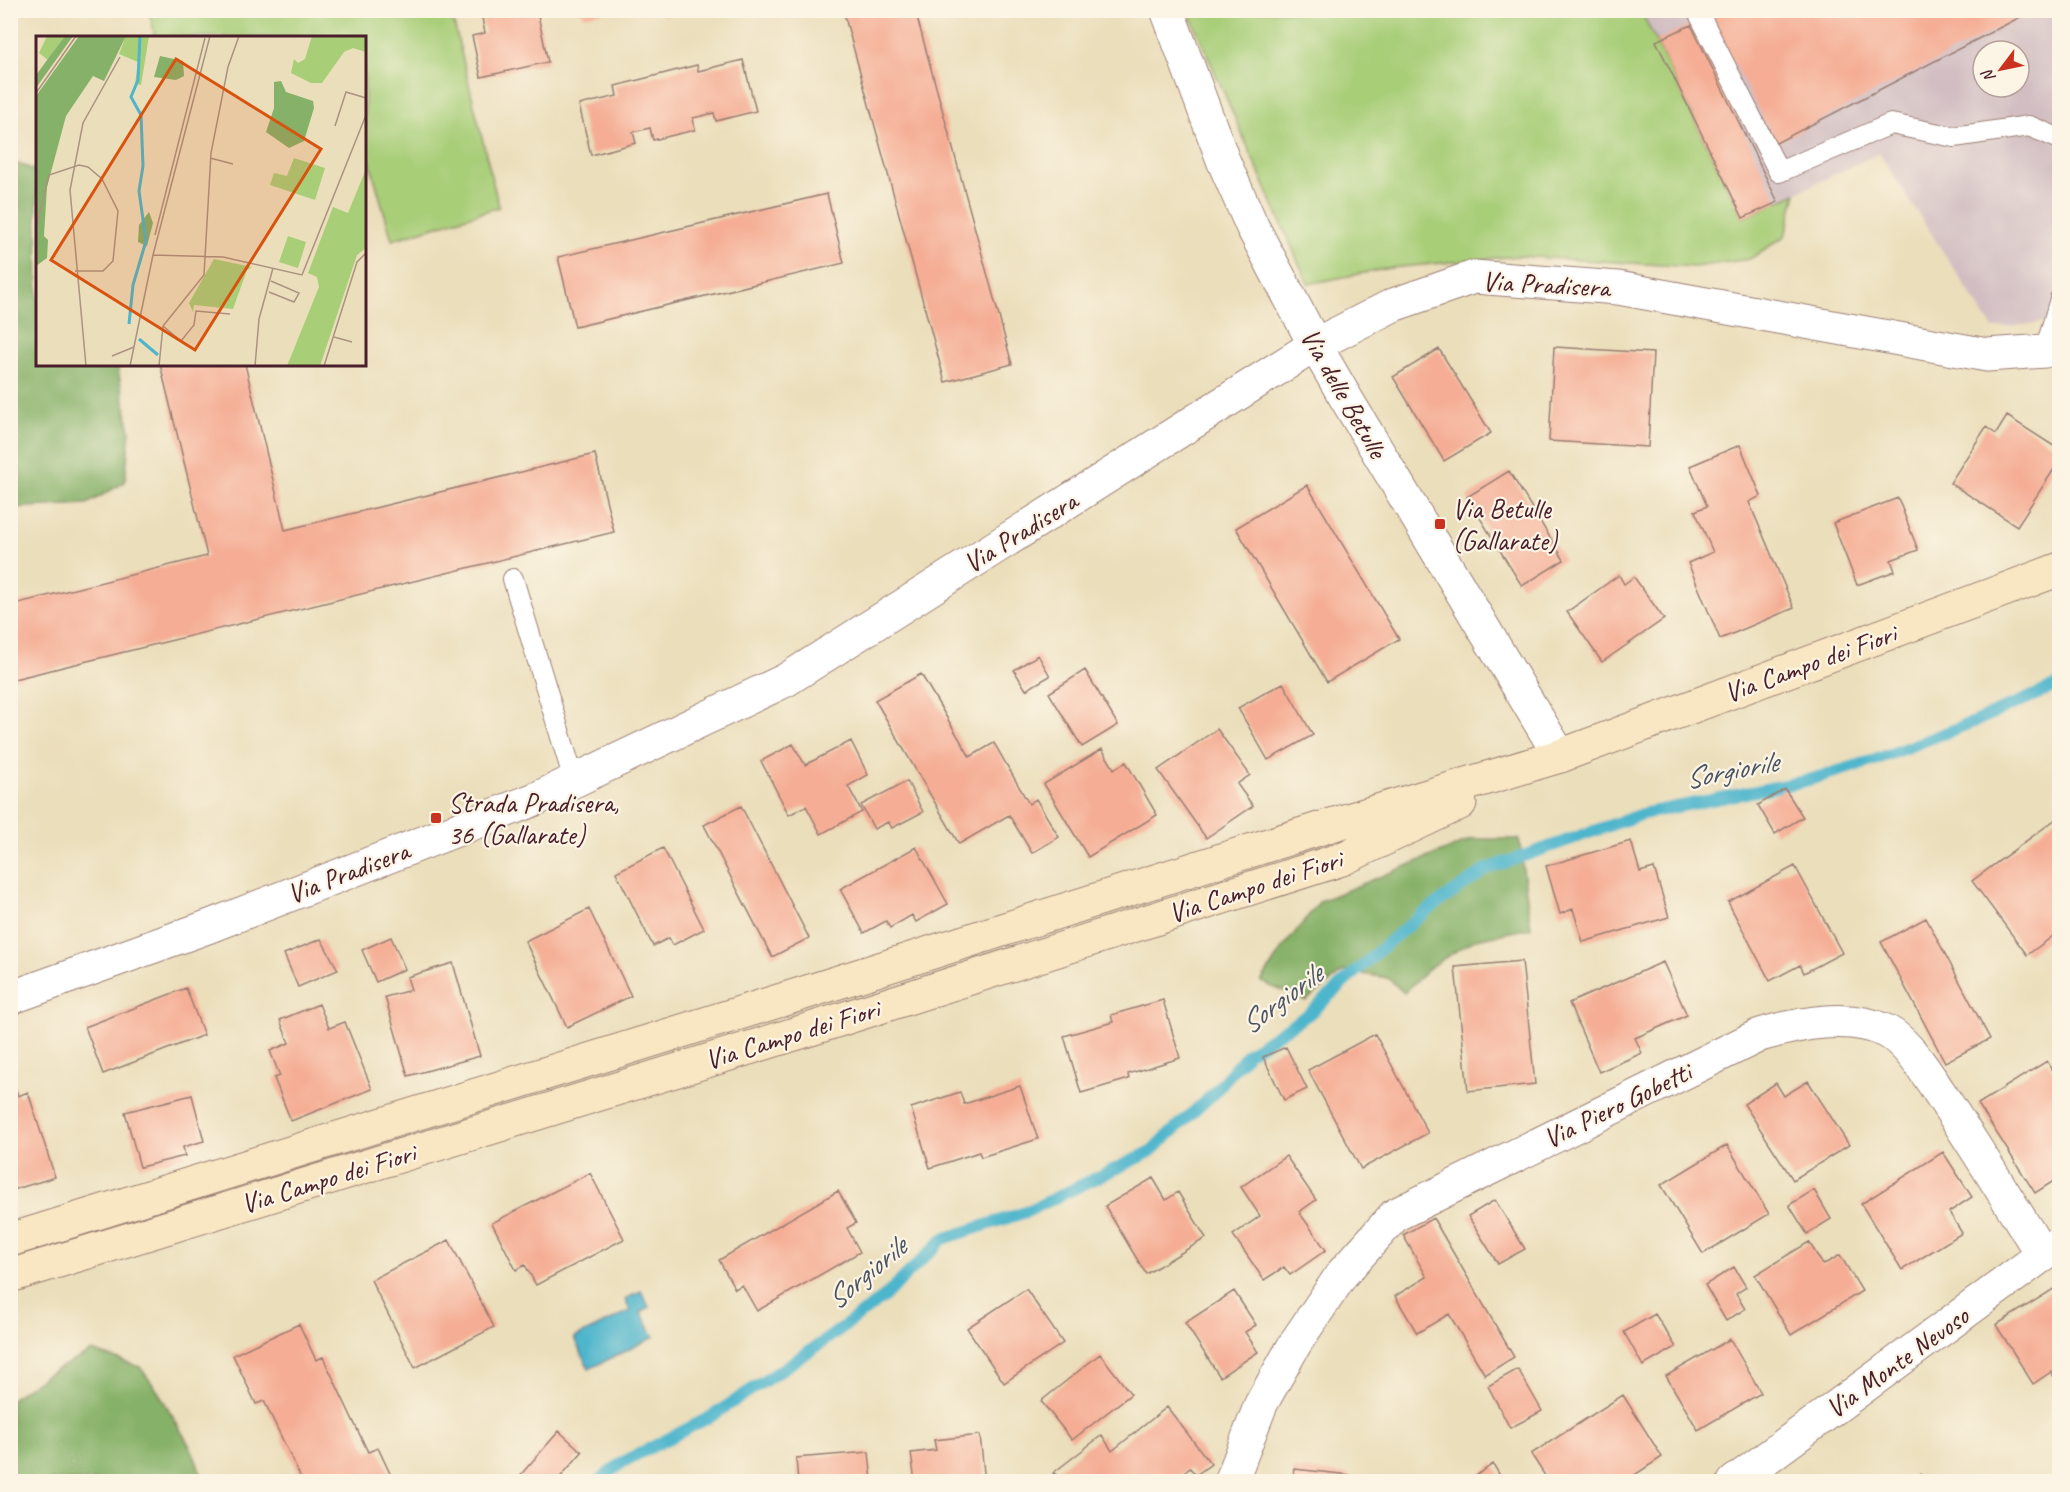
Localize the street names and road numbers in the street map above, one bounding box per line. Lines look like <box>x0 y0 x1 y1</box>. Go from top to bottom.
street label: Via Pradisera <box>1481 263 1613 305</box>
street label: Via delle Betulle <box>1293 322 1396 466</box>
street label: Via Pradisera <box>957 482 1086 581</box>
street label: Via Campo dei Fiori <box>1719 614 1904 710</box>
street label: Via Pradisera <box>282 832 416 911</box>
street label: Via Campo dei Fiori <box>1164 840 1350 931</box>
street label: Via Campo dei Fiori <box>701 990 887 1077</box>
street label: Via Piero Gobetti <box>1537 1053 1700 1156</box>
street label: Via Campo dei Fiori <box>237 1134 423 1221</box>
street label: Via Monte Nevoso <box>1819 1297 1977 1426</box>

